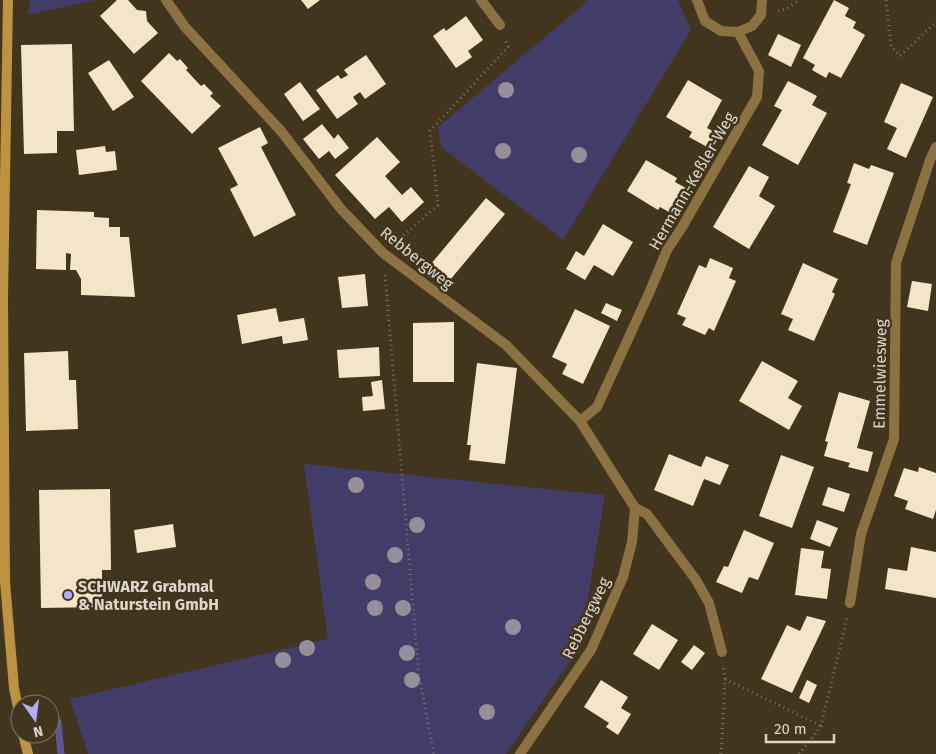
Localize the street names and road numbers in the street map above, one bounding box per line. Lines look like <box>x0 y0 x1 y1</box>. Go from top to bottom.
street label: Hermann-Keßler-Weg <box>645 108 740 253</box>
street label: Rebbergweg <box>377 223 458 294</box>
street label: Emmelwiesweg <box>870 318 890 429</box>
street label: Rebbergweg <box>558 573 614 662</box>

